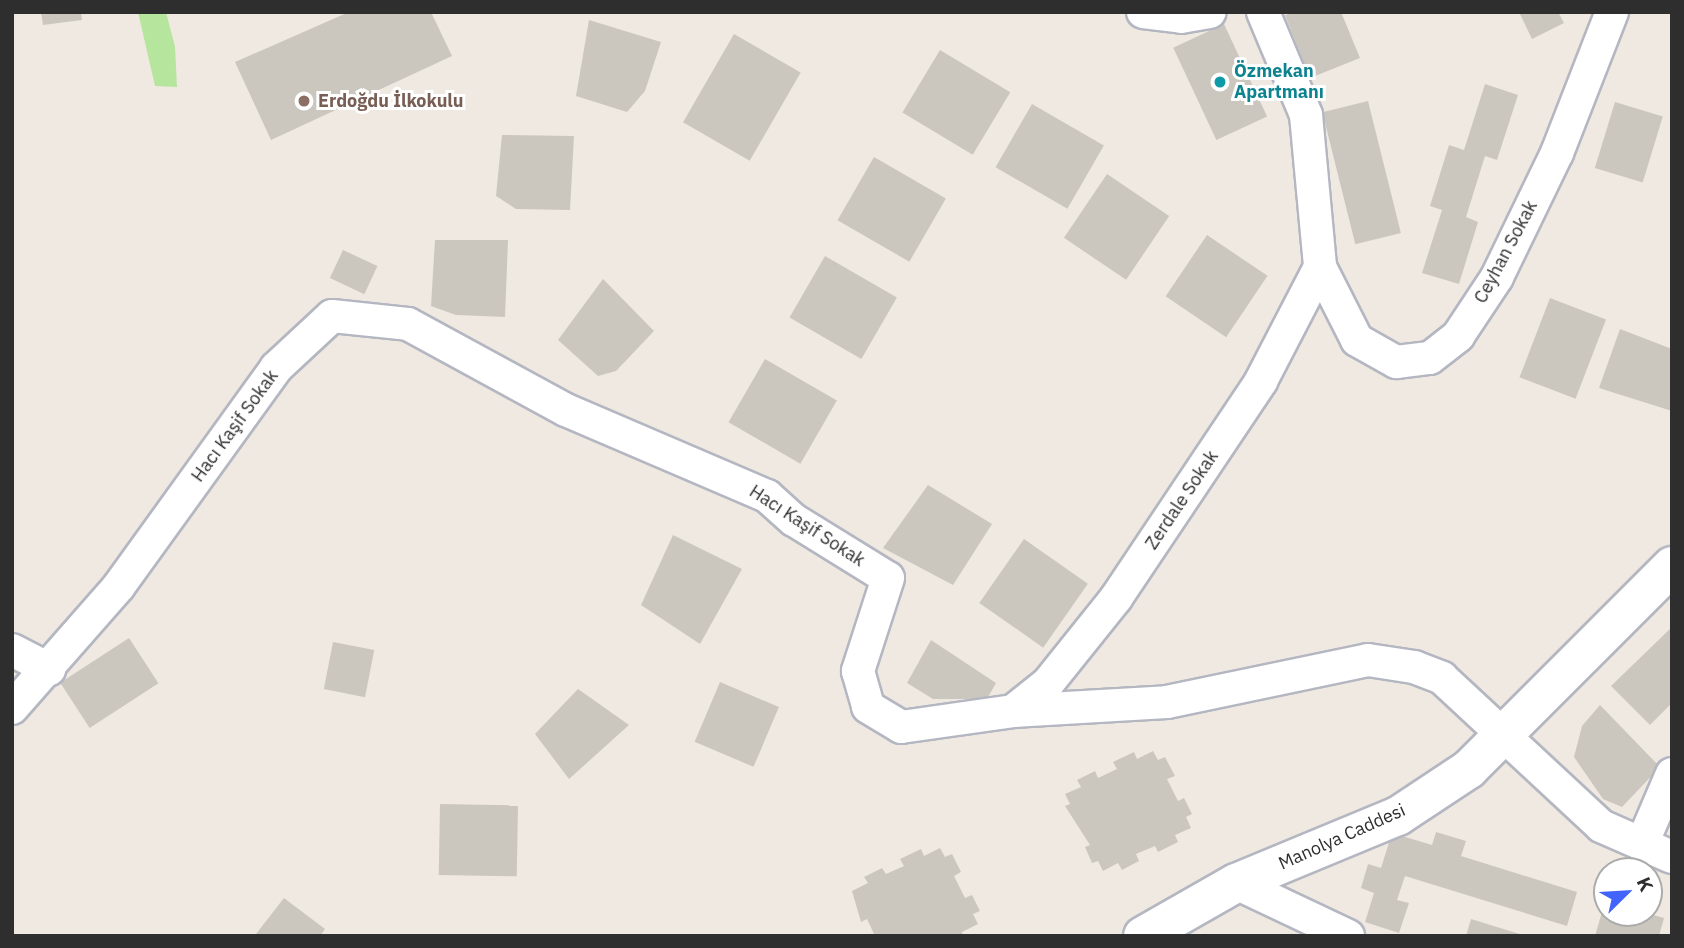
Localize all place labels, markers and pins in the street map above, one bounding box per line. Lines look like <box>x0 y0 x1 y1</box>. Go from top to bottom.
place label: Özmekan Apartmanı <box>1234 61 1324 104</box>
marker: Özmekan Apartmanı <box>1212 74 1228 90</box>
place label: Erdoğdu İlkokulu <box>318 90 464 112</box>
marker: Erdoğdu İlkokulu <box>296 93 312 109</box>

